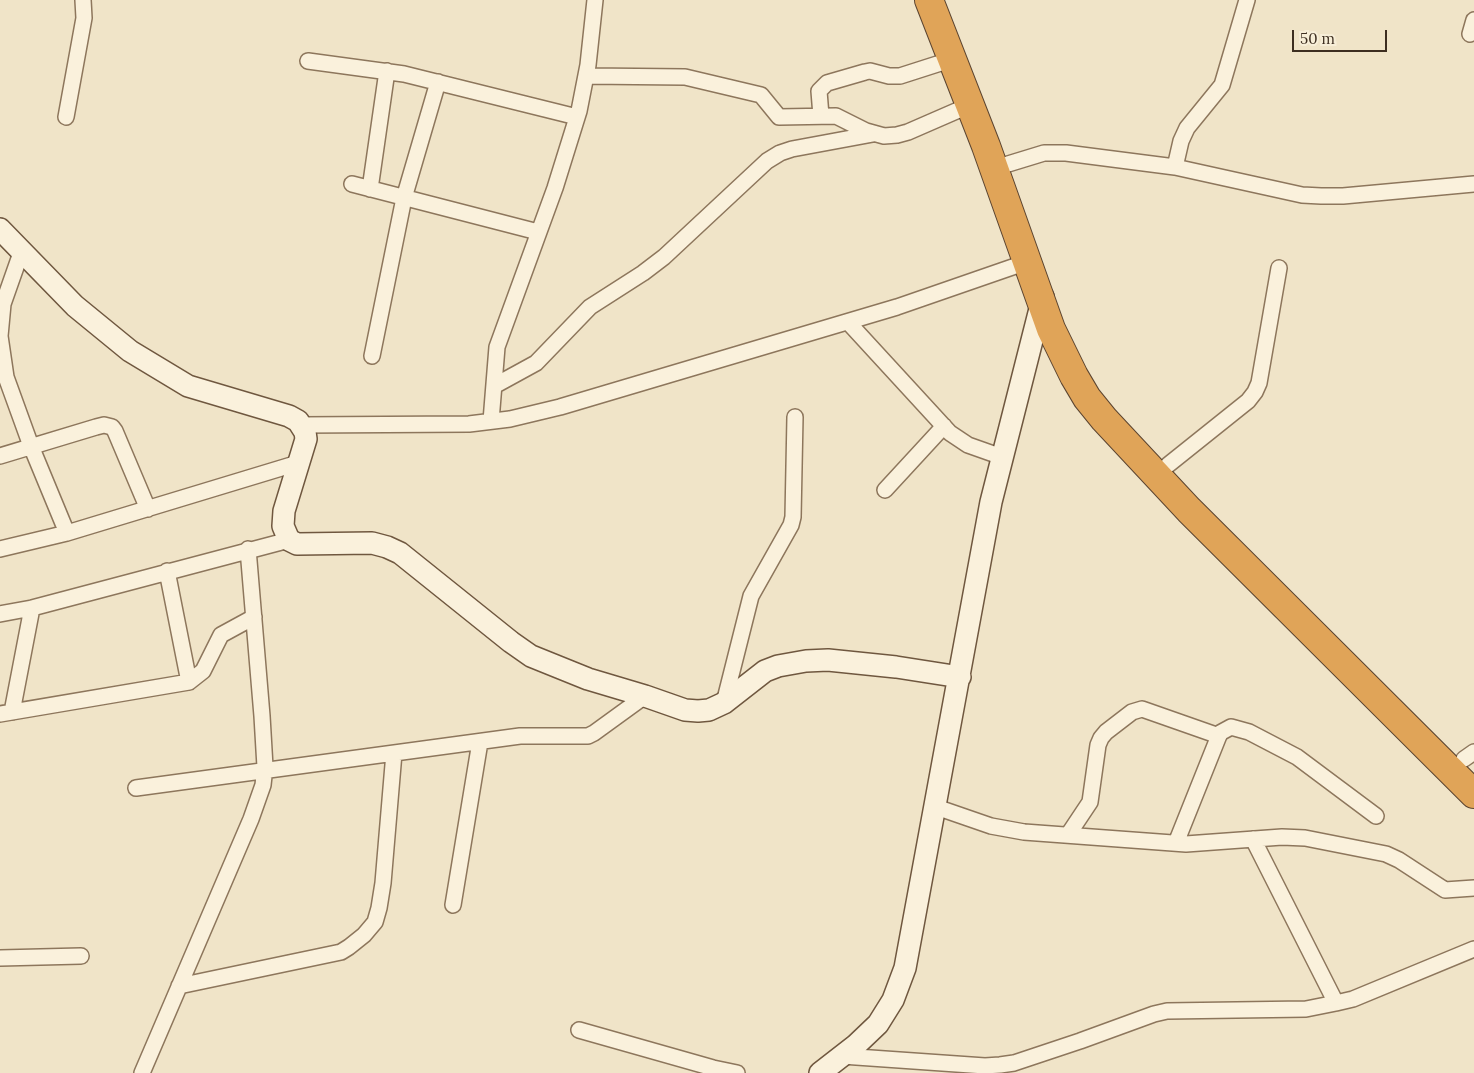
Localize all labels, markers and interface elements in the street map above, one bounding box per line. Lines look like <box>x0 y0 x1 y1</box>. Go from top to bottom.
scale bar <box>1294 20 1389 52</box>
text: 50 m <box>1300 29 1335 48</box>

